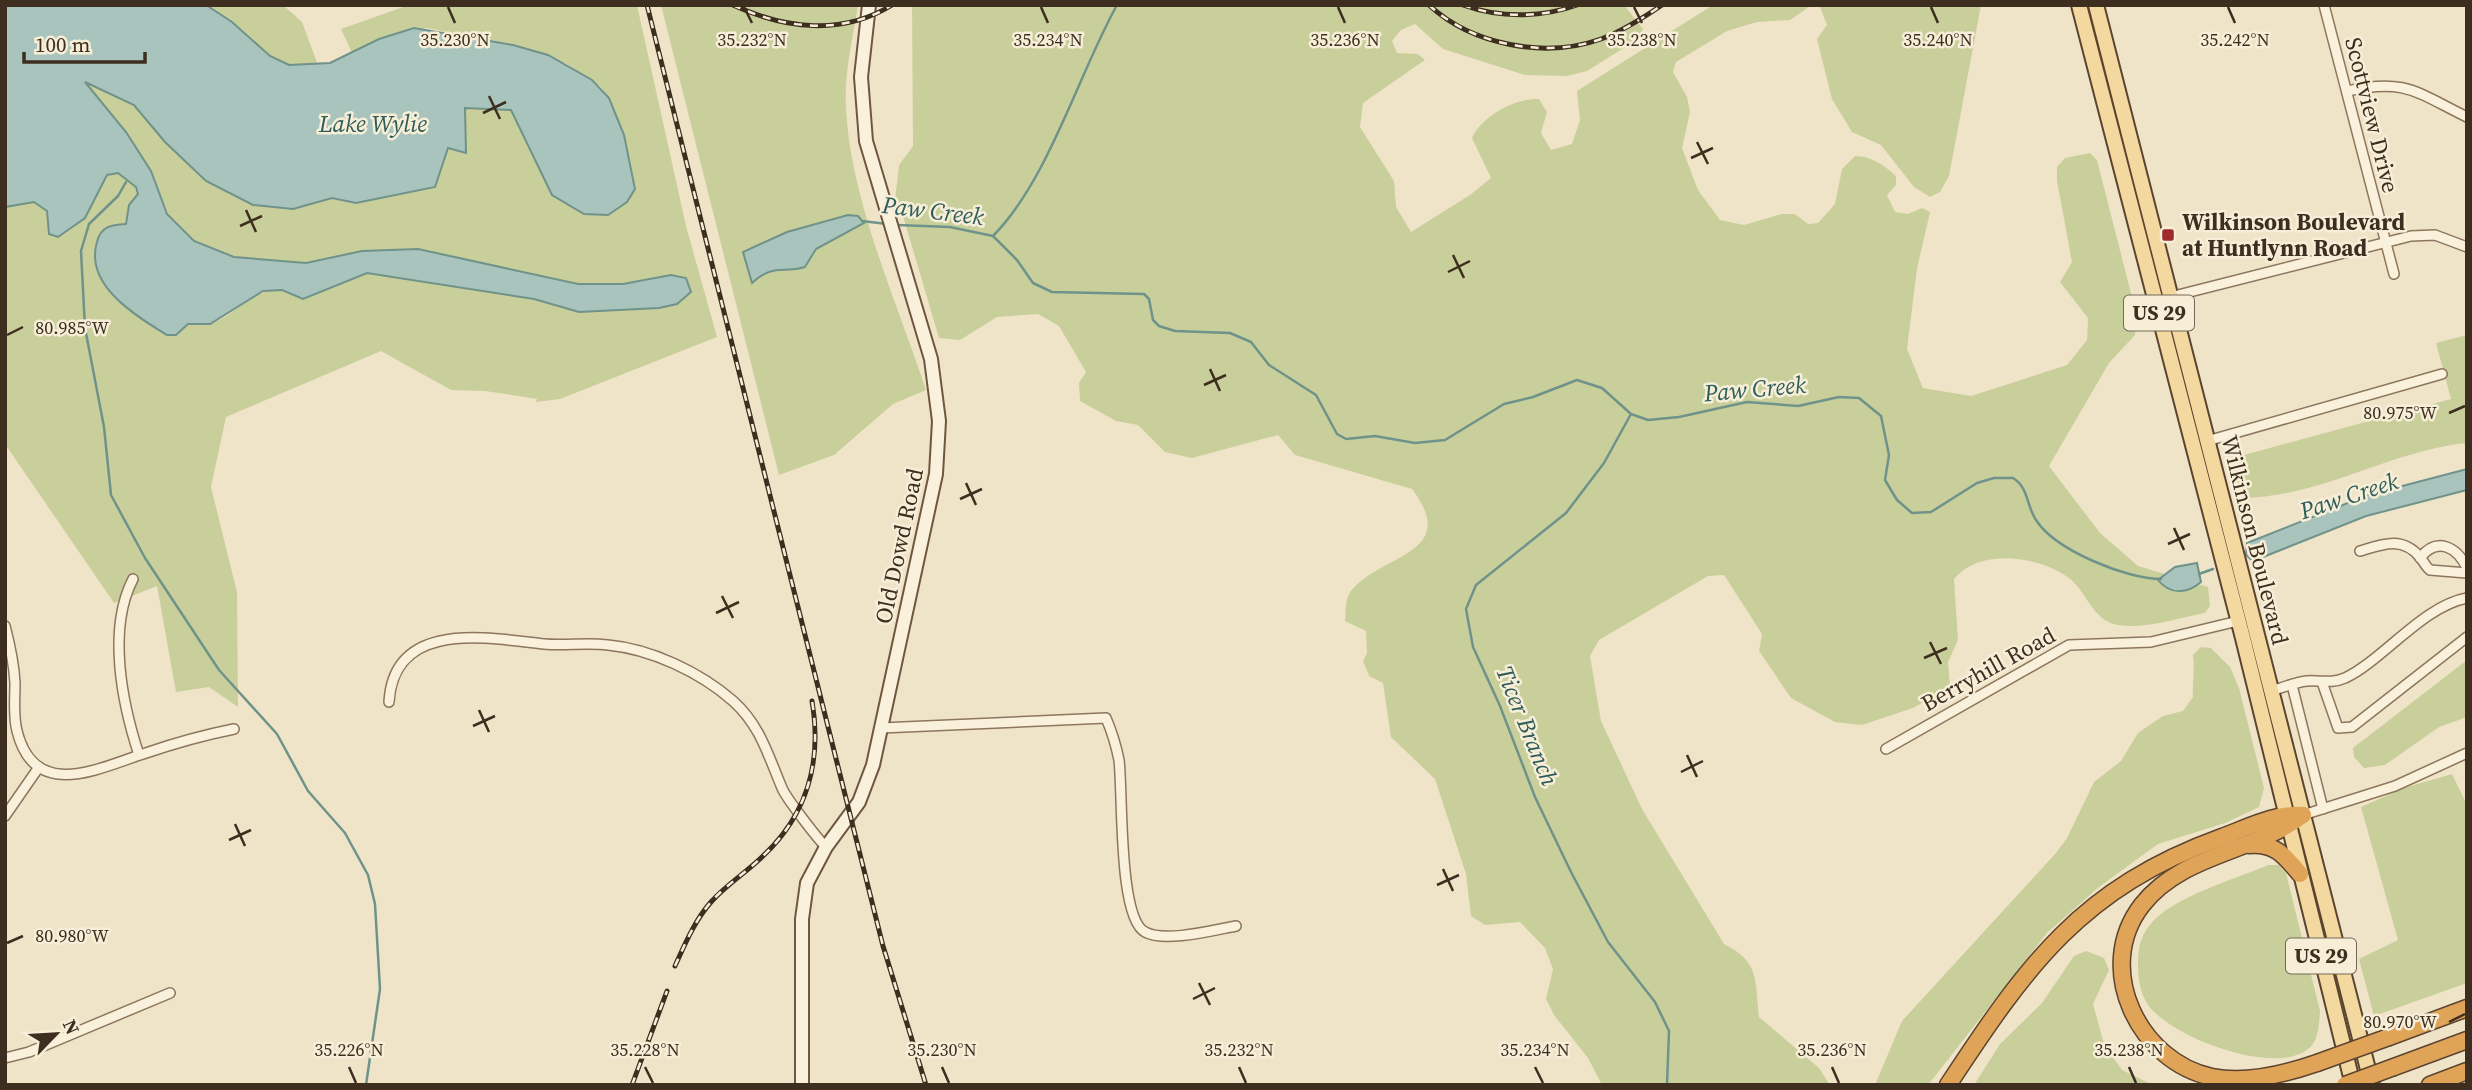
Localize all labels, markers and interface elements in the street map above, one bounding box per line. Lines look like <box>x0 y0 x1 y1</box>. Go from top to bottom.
scale bar <box>24 21 145 65</box>
text: 35.230°N <box>420 27 490 52</box>
text: 35.232°N <box>717 27 787 52</box>
text: 35.234°N <box>1013 27 1083 52</box>
text: 35.236°N <box>1310 27 1380 52</box>
text: 35.238°N <box>1607 27 1677 52</box>
text: 35.240°N <box>1903 27 1973 52</box>
text: 35.242°N <box>2200 27 2270 52</box>
text: 100 m <box>35 30 90 59</box>
street label: Scottview Drive <box>2337 34 2407 196</box>
water label: Lake Wylie <box>318 107 427 140</box>
water label: Paw Creek <box>879 188 986 233</box>
place label: Wilkinson Boulevard at Huntlynn Road <box>2182 206 2406 264</box>
marker: Wilkinson Boulevard at Huntlynn Road <box>2160 227 2176 243</box>
road number: US 29 <box>2124 296 2194 330</box>
text: 80.985°W <box>35 315 109 340</box>
water label: Paw Creek <box>1702 368 1808 409</box>
text: 80.975°W <box>2363 400 2437 425</box>
street label: Wilkinson Boulevard <box>2214 432 2296 648</box>
water label: Paw Creek <box>2294 464 2403 527</box>
street label: Old Dowd Road <box>867 465 931 627</box>
street label: Berryhill Road <box>1915 619 2061 719</box>
water label: Ticer Branch <box>1488 661 1566 791</box>
text: 80.980°W <box>35 923 109 948</box>
road number: US 29 <box>2286 939 2356 974</box>
north arrow <box>21 999 91 1069</box>
text: 80.970°W <box>2363 1009 2437 1034</box>
text: N <box>57 1015 86 1039</box>
text: 35.226°N <box>314 1037 384 1062</box>
text: 35.228°N <box>610 1037 680 1062</box>
text: 35.230°N <box>907 1037 977 1062</box>
text: 35.232°N <box>1204 1037 1274 1062</box>
text: 35.234°N <box>1500 1037 1570 1062</box>
text: 35.236°N <box>1797 1037 1867 1062</box>
text: 35.238°N <box>2094 1037 2164 1062</box>

